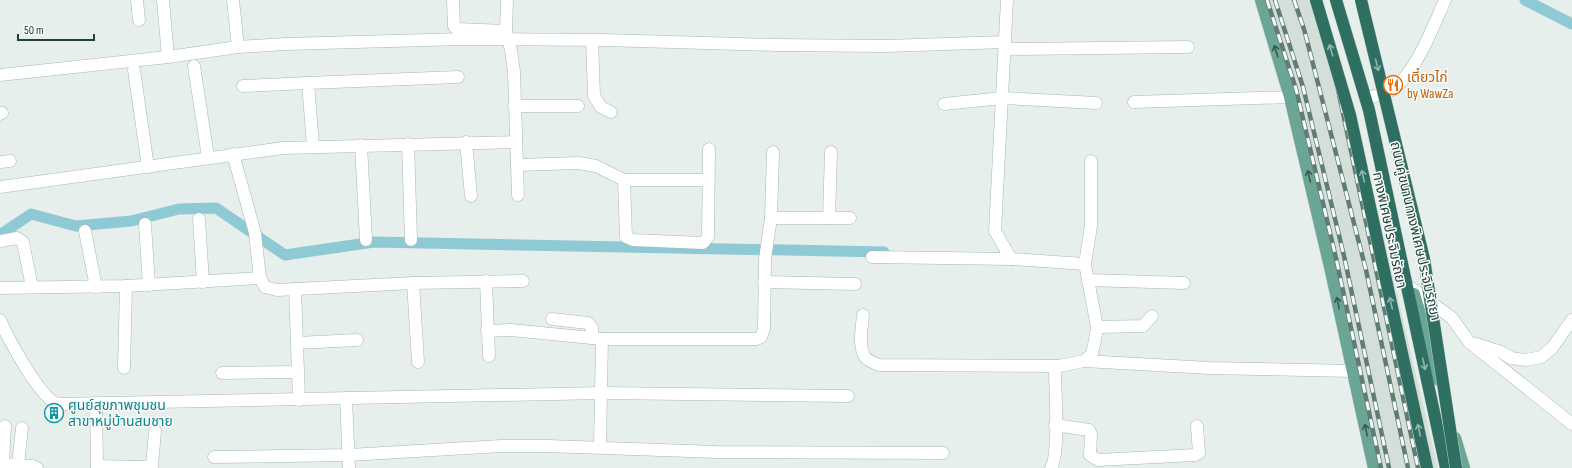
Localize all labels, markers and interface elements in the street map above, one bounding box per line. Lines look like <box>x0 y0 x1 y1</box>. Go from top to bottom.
scale bar <box>18 16 94 42</box>
text: 50 m <box>24 23 44 38</box>
one-way arrow <box>1272 44 1279 57</box>
one-way arrow <box>1327 44 1334 57</box>
one-way arrow <box>1374 58 1381 71</box>
place label: เตี๋ยวไก่ by WawZa <box>1407 67 1453 102</box>
restaurant icon: เตี๋ยวไก่ by WawZa <box>1382 74 1404 96</box>
street label: ถนนคู่ขนานทางพิเศษประจิมรัถยา <box>1387 140 1444 322</box>
one-way arrow <box>1304 170 1312 183</box>
one-way arrow <box>1359 170 1367 183</box>
street label: ทางพิเศษประจิมรัถยา <box>1369 170 1410 290</box>
one-way arrow <box>1334 297 1342 310</box>
one-way arrow <box>1386 297 1394 310</box>
one-way arrow <box>1420 358 1428 371</box>
place label: ศูนย์สุขภาพชุมชน สาขาหมู่บ้านสมชาย <box>68 397 173 430</box>
building icon: ศูนย์สุขภาพชุมชน สาขาหมู่บ้านสมชาย <box>43 402 65 424</box>
one-way arrow <box>1362 424 1370 437</box>
one-way arrow <box>1414 424 1422 437</box>

